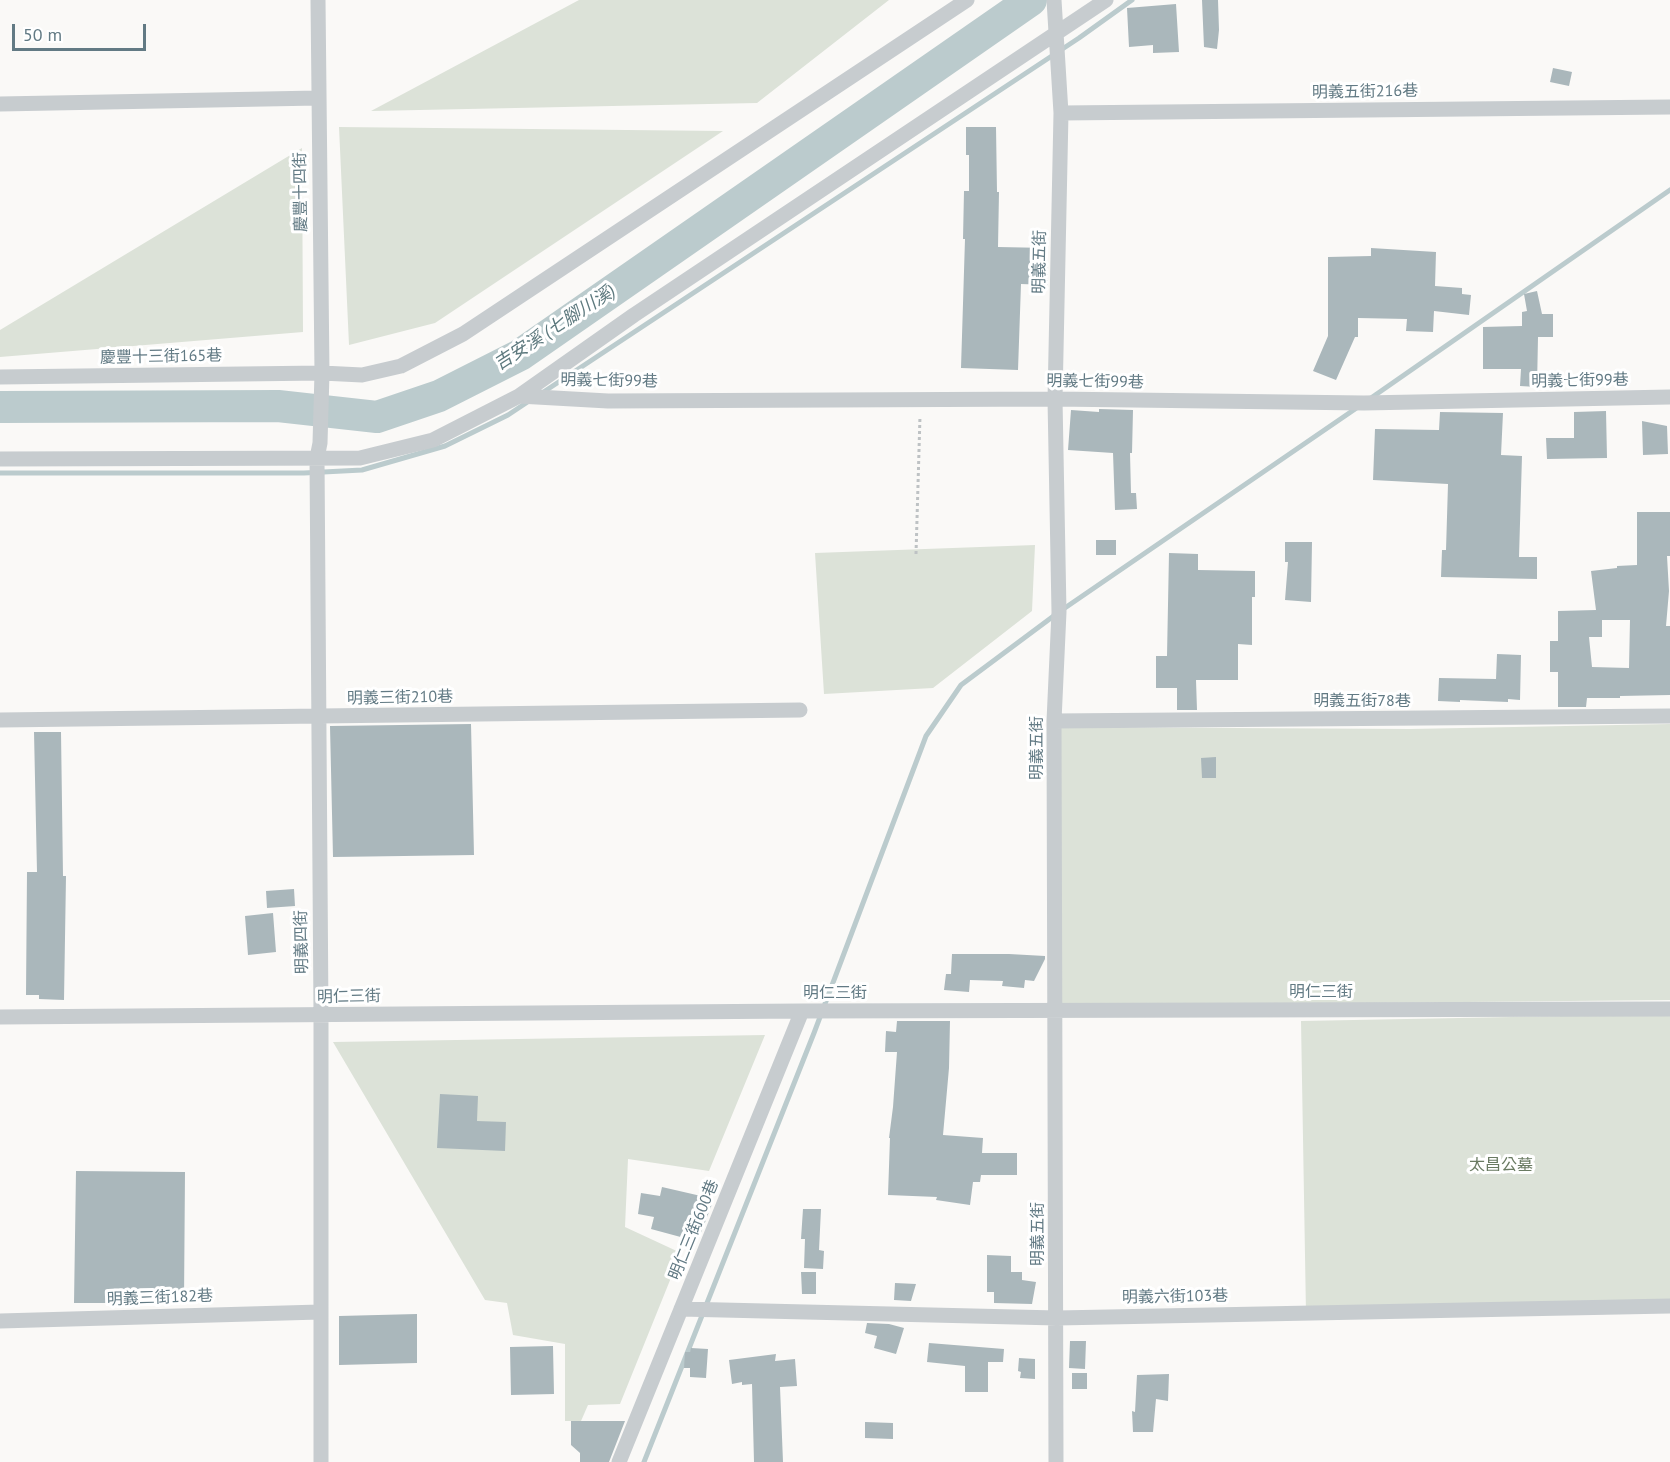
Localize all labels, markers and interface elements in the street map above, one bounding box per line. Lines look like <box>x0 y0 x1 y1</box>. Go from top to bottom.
scale bar <box>15 12 148 50</box>
text: 50 m <box>23 23 62 46</box>
street label: 明義五街216巷 <box>1312 81 1418 103</box>
street label: 慶豐十四街 <box>291 152 311 232</box>
street label: 明義五街 <box>1030 230 1050 294</box>
water label: 吉安溪 (七腳川溪) <box>490 281 620 375</box>
street label: 慶豐十三街165巷 <box>100 346 222 368</box>
street label: 明義七街99巷 <box>560 371 658 391</box>
street label: 明義七街99巷 <box>1531 371 1629 391</box>
street label: 明義七街99巷 <box>1046 372 1144 392</box>
street label: 明義三街210巷 <box>347 687 453 709</box>
street label: 明義五街78巷 <box>1313 691 1411 711</box>
street label: 明義五街 <box>1027 716 1047 780</box>
street label: 明義四街 <box>292 910 312 974</box>
street label: 明仁三街 <box>1289 982 1353 1002</box>
street label: 明仁三街 <box>803 983 867 1003</box>
street label: 明仁三街 <box>317 987 381 1007</box>
park label: 太昌公墓 <box>1469 1155 1533 1175</box>
street label: 明仁三街600巷 <box>665 1177 723 1283</box>
street label: 明義五街 <box>1028 1202 1048 1266</box>
street label: 明義六街103巷 <box>1122 1286 1228 1308</box>
street label: 明義三街182巷 <box>107 1287 213 1309</box>

